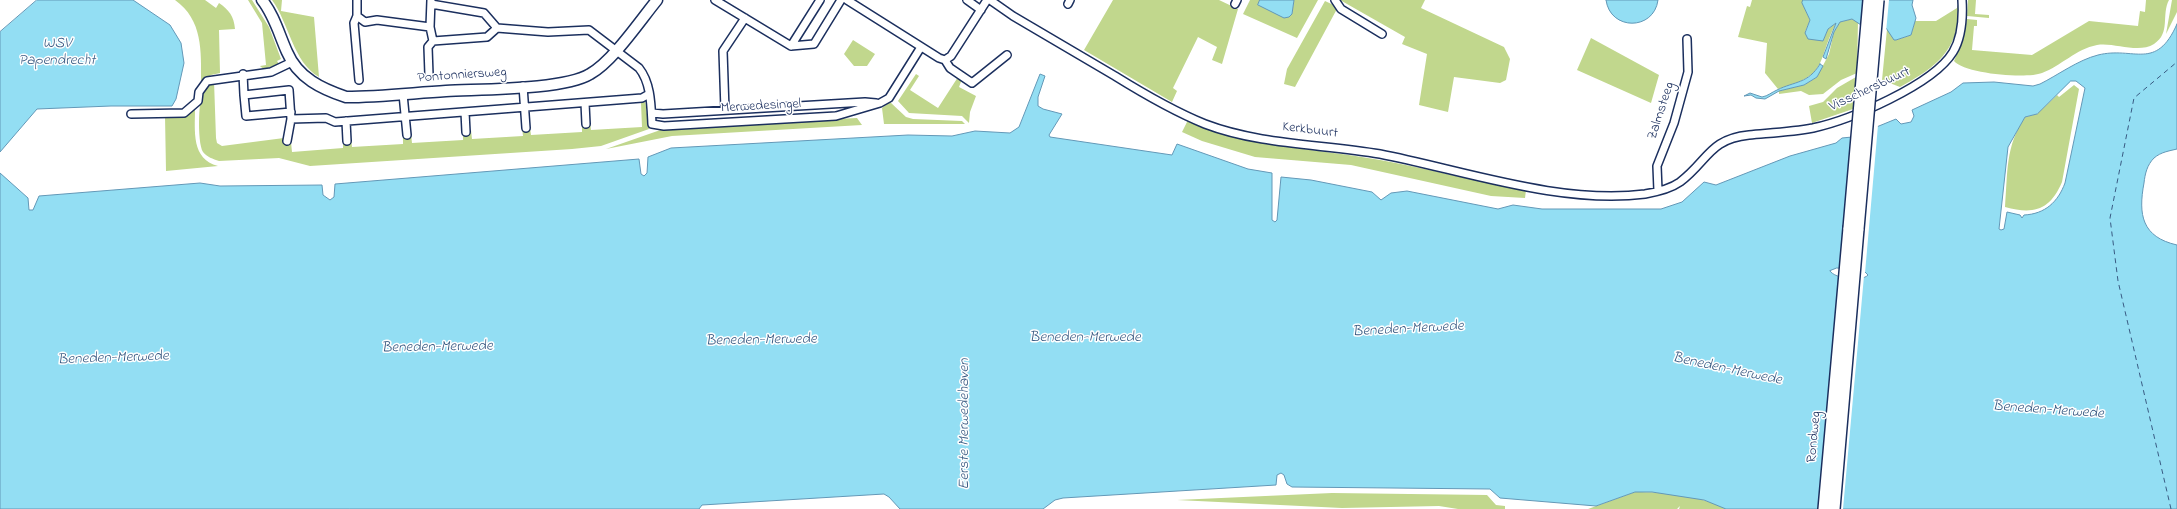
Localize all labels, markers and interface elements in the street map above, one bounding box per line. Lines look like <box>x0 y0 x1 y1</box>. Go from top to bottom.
water label: WSV Papendrecht <box>19 36 95 71</box>
street label: Visschersbuurt <box>1827 64 1913 116</box>
street label: Pontonniersweg <box>417 65 507 87</box>
street label: Zalmsteeg <box>1645 80 1679 142</box>
street label: Merwedesingel <box>721 97 801 117</box>
street label: Kerkbuurt <box>1281 119 1339 143</box>
water label: Beneden-Merwede <box>1352 318 1464 342</box>
water label: Beneden-Merwede <box>1029 330 1141 348</box>
water label: Beneden-Merwede <box>705 331 817 351</box>
water label: Beneden-Merwede <box>381 338 493 358</box>
water label: Beneden-Merwede <box>57 348 169 370</box>
water label: Beneden-Merwede <box>1671 350 1783 390</box>
water label: Eerste Merwedehaven <box>957 358 975 490</box>
water label: Beneden-Merwede <box>1992 398 2104 424</box>
street label: Rondweg <box>1804 411 1826 463</box>

